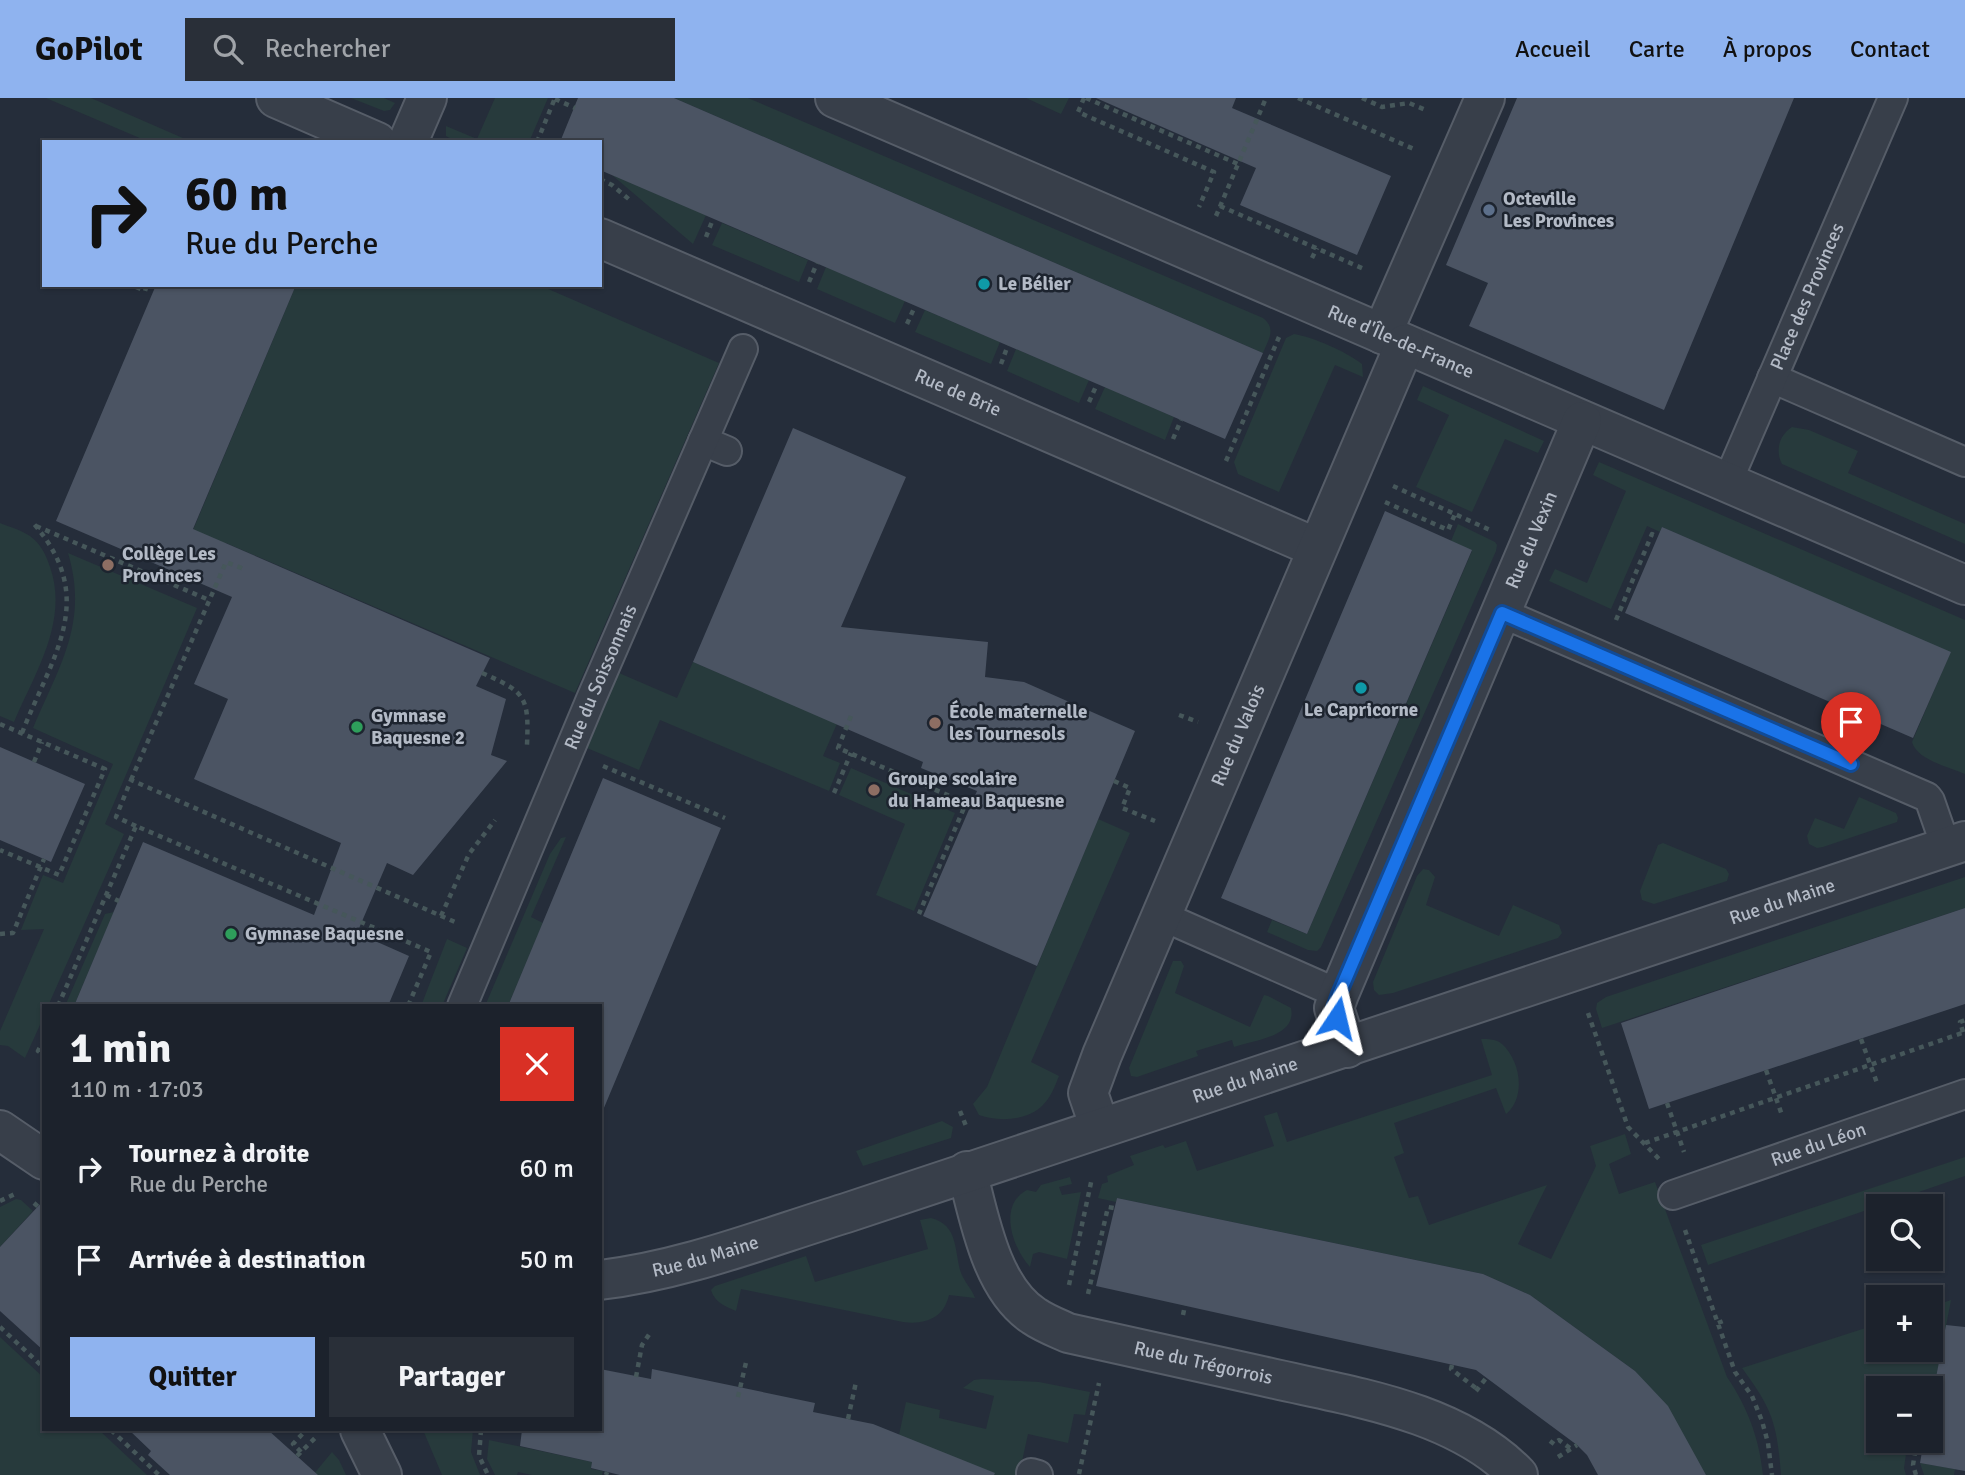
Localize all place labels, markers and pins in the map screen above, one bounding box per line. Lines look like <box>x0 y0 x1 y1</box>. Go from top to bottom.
place label: Octeville Les Provinces <box>1503 187 1614 233</box>
marker: Octeville Les Provinces <box>1481 202 1497 218</box>
place label: Le Bélier <box>998 272 1071 296</box>
marker: Le Bélier <box>976 276 992 292</box>
place label: Collège Les Provinces <box>122 542 216 588</box>
marker: Collège Les Provinces <box>100 557 116 573</box>
marker: Le Capricorne <box>1353 680 1369 696</box>
pin <box>1821 692 1881 764</box>
place label: Le Capricorne <box>1304 698 1418 722</box>
place label: École maternelle les Tournesols <box>949 700 1088 746</box>
place label: Gymnase Baquesne 2 <box>371 704 465 750</box>
marker: École maternelle les Tournesols <box>927 715 943 731</box>
marker: Gymnase Baquesne 2 <box>349 719 365 735</box>
place label: Groupe scolaire du Hameau Baquesne <box>888 767 1064 813</box>
marker: Groupe scolaire du Hameau Baquesne <box>866 782 882 798</box>
place label: Gymnase Baquesne <box>245 922 404 946</box>
marker: Gymnase Baquesne <box>223 926 239 942</box>

